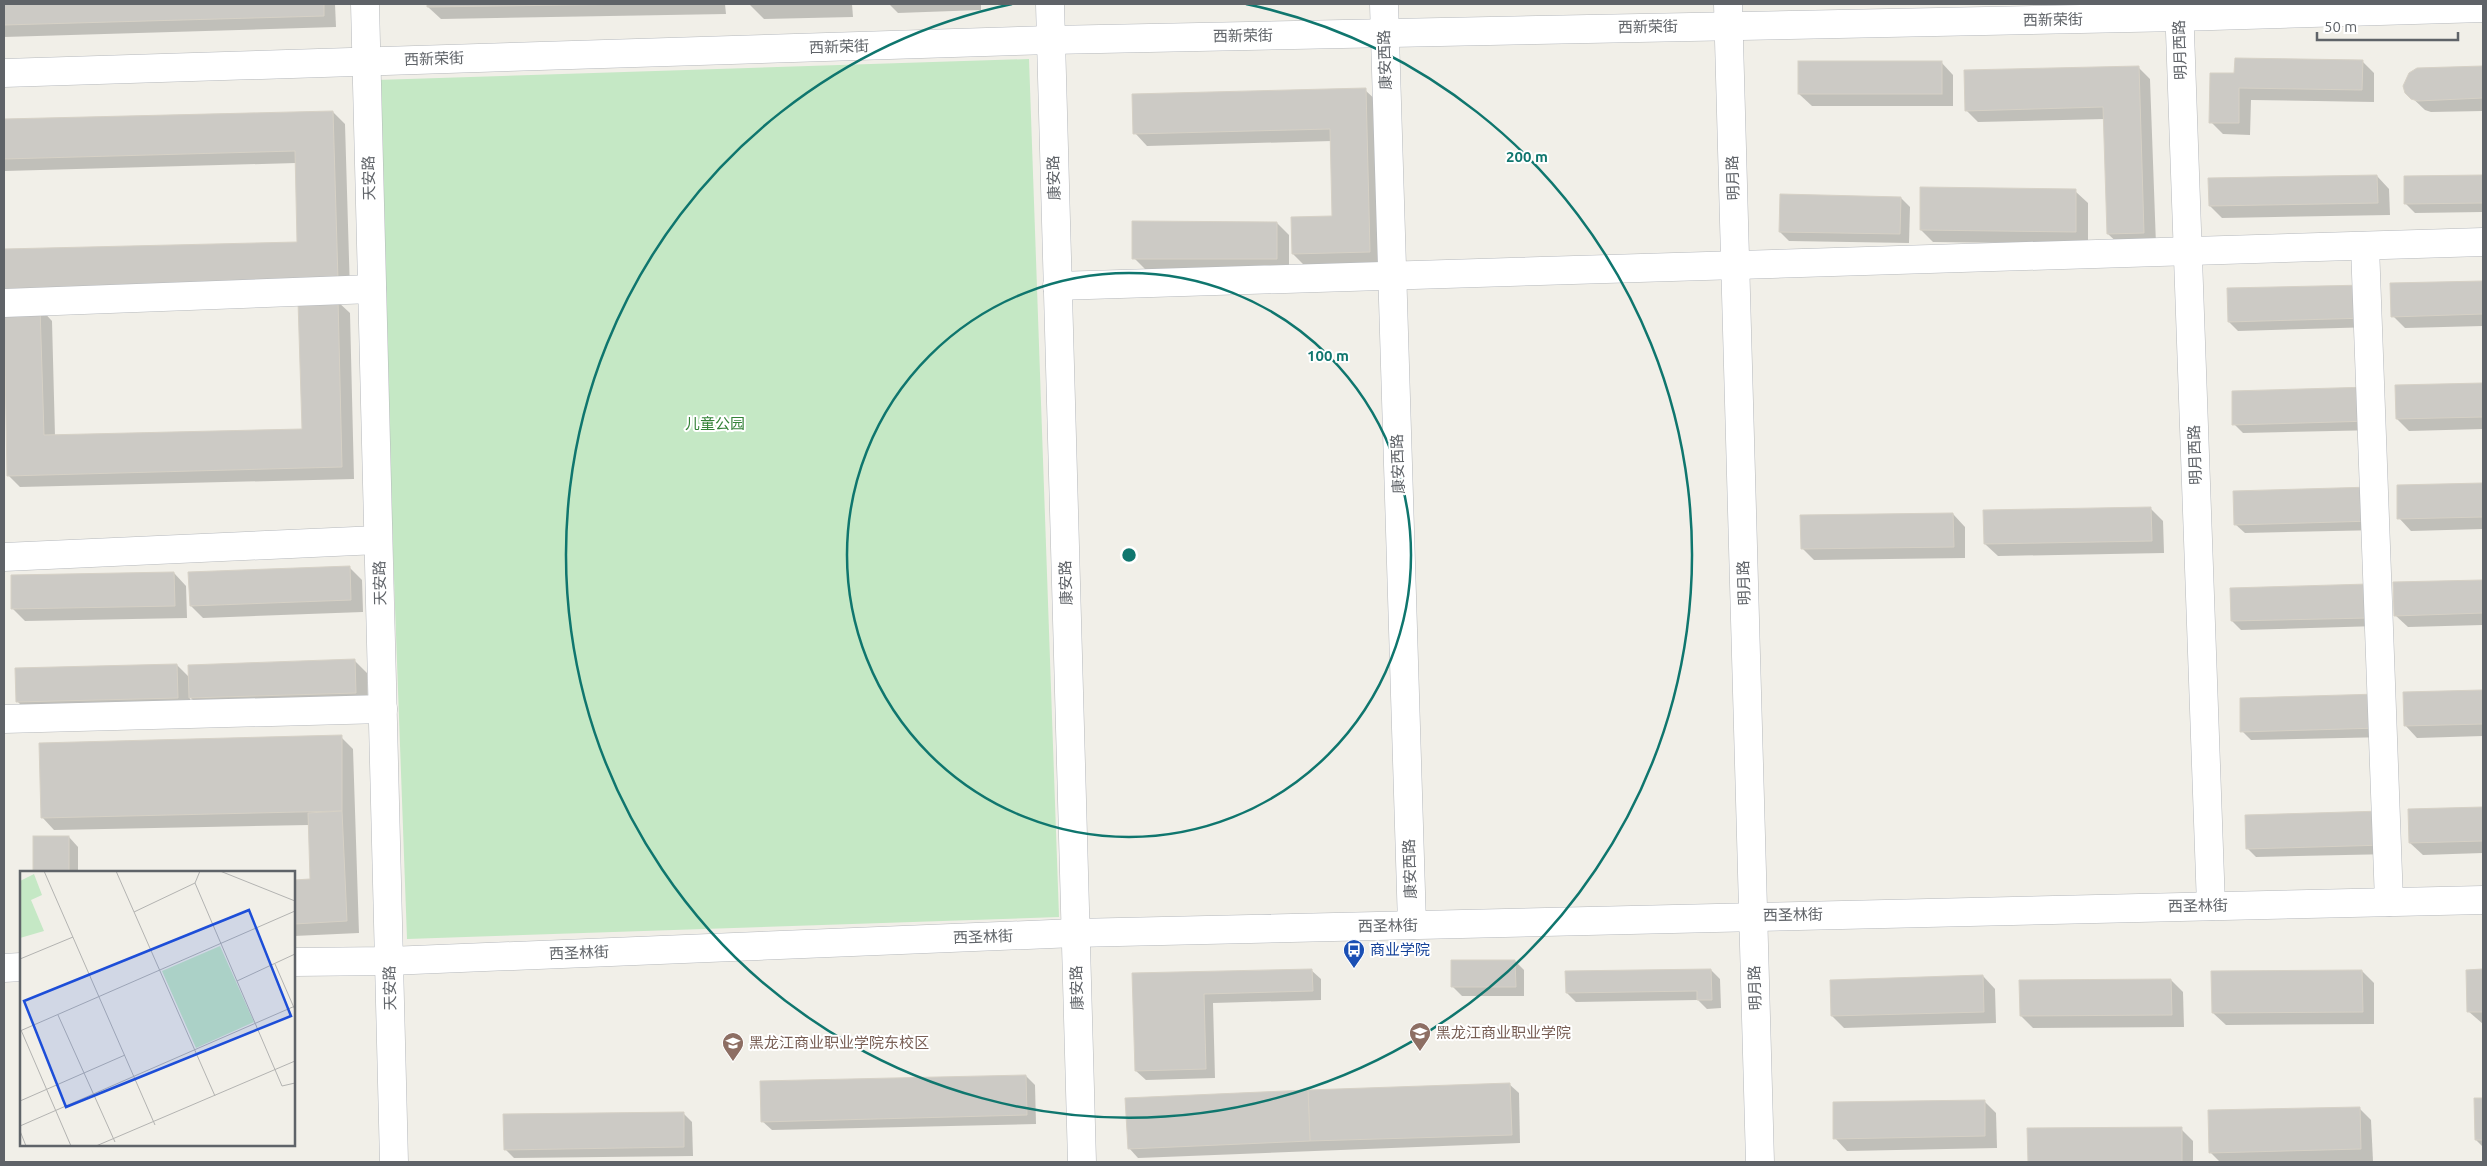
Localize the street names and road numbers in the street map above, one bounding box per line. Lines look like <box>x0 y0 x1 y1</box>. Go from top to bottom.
street label: 西新荣街 <box>2023 10 2083 29</box>
street label: 西新荣街 <box>1618 17 1678 36</box>
street label: 明月西路 <box>2170 20 2189 80</box>
street label: 西新荣街 <box>1213 26 1273 45</box>
street label: 康安西路 <box>1375 30 1394 90</box>
street label: 西新荣街 <box>809 37 869 56</box>
street label: 西新荣街 <box>404 49 464 68</box>
street label: 天安路 <box>360 155 377 201</box>
street label: 康安路 <box>1044 155 1063 201</box>
street label: 明月路 <box>1723 155 1742 201</box>
street label: 明月西路 <box>2185 425 2204 485</box>
street label: 康安西路 <box>1388 434 1407 494</box>
street label: 天安路 <box>371 560 388 606</box>
street label: 康安路 <box>1056 560 1075 606</box>
street label: 明月路 <box>1734 560 1753 606</box>
street label: 康安西路 <box>1400 839 1419 899</box>
street label: 西圣林街 <box>2168 896 2228 915</box>
street label: 西圣林街 <box>1763 905 1823 924</box>
street label: 西圣林街 <box>1358 916 1418 935</box>
street label: 西圣林街 <box>953 927 1013 946</box>
street label: 西圣林街 <box>549 943 609 962</box>
street label: 天安路 <box>381 965 398 1011</box>
street label: 康安路 <box>1067 965 1086 1011</box>
street label: 明月路 <box>1745 965 1764 1011</box>

